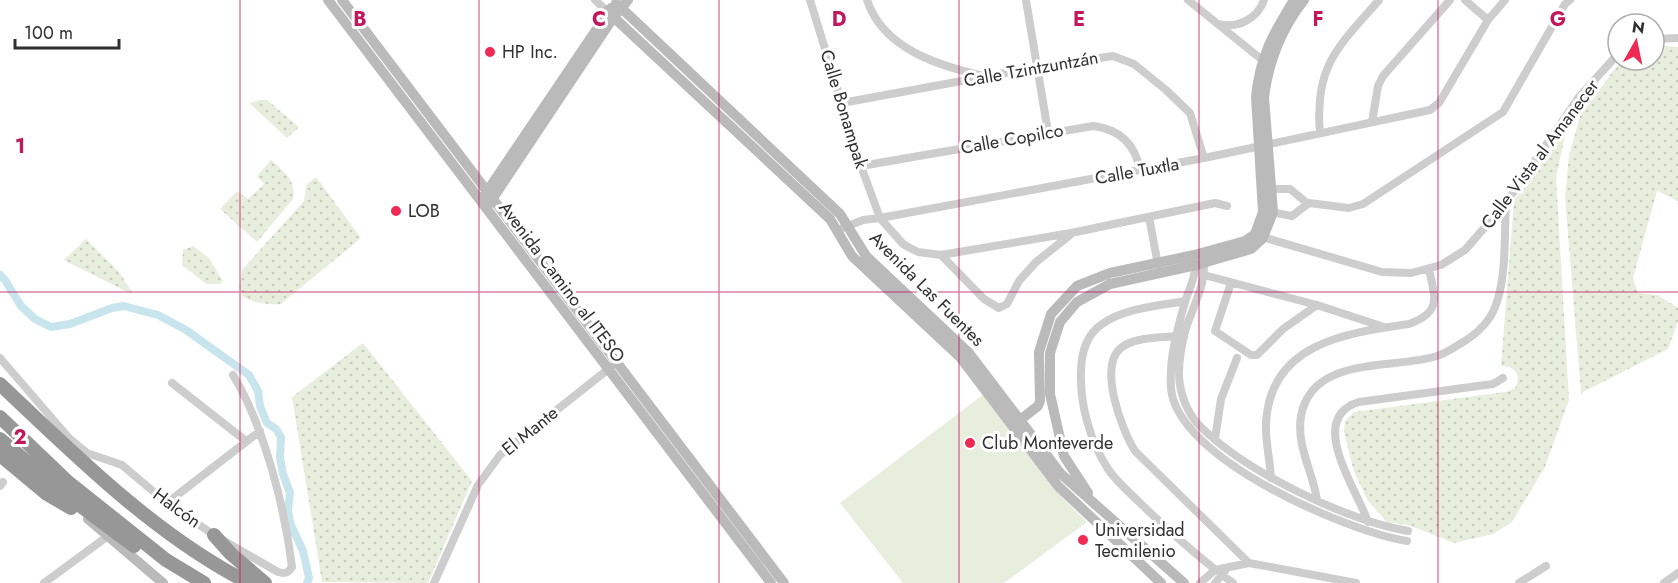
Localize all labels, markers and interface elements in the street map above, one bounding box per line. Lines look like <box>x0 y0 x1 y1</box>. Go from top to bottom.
text: B <box>353 5 367 34</box>
text: C <box>592 5 606 34</box>
text: D <box>832 5 846 34</box>
text: E <box>1073 5 1085 34</box>
text: F <box>1312 5 1324 34</box>
text: G <box>1550 5 1566 34</box>
scale bar <box>15 12 118 50</box>
north arrow <box>1606 12 1666 72</box>
text: N <box>1630 15 1646 40</box>
text: 100 m <box>24 20 73 46</box>
place label: HP Inc. <box>502 39 558 65</box>
street label: Calle Tzintzuntzán <box>962 44 1100 94</box>
marker: HP Inc. <box>483 45 497 59</box>
street label: Calle Bonampak <box>814 46 874 172</box>
street label: Calle Vista al Amanecer <box>1475 73 1606 234</box>
street label: Calle Copilco <box>959 117 1065 161</box>
text: 1 <box>15 132 25 161</box>
street label: Calle Tuxtla <box>1093 151 1181 191</box>
street label: Avenida Camino al ITESO <box>493 196 631 368</box>
place label: LOB <box>408 198 440 224</box>
marker: LOB <box>389 204 403 218</box>
street label: Avenida Las Fuentes <box>864 226 990 352</box>
street label: El Mante <box>496 400 564 462</box>
text: 2 <box>13 423 27 452</box>
place label: Club Monteverde <box>982 430 1113 456</box>
marker: Club Monteverde <box>963 436 977 450</box>
street label: Halcón <box>148 482 206 534</box>
place label: Universidad Tecmilenio <box>1095 517 1185 564</box>
marker: Universidad Tecmilenio <box>1076 533 1090 547</box>

